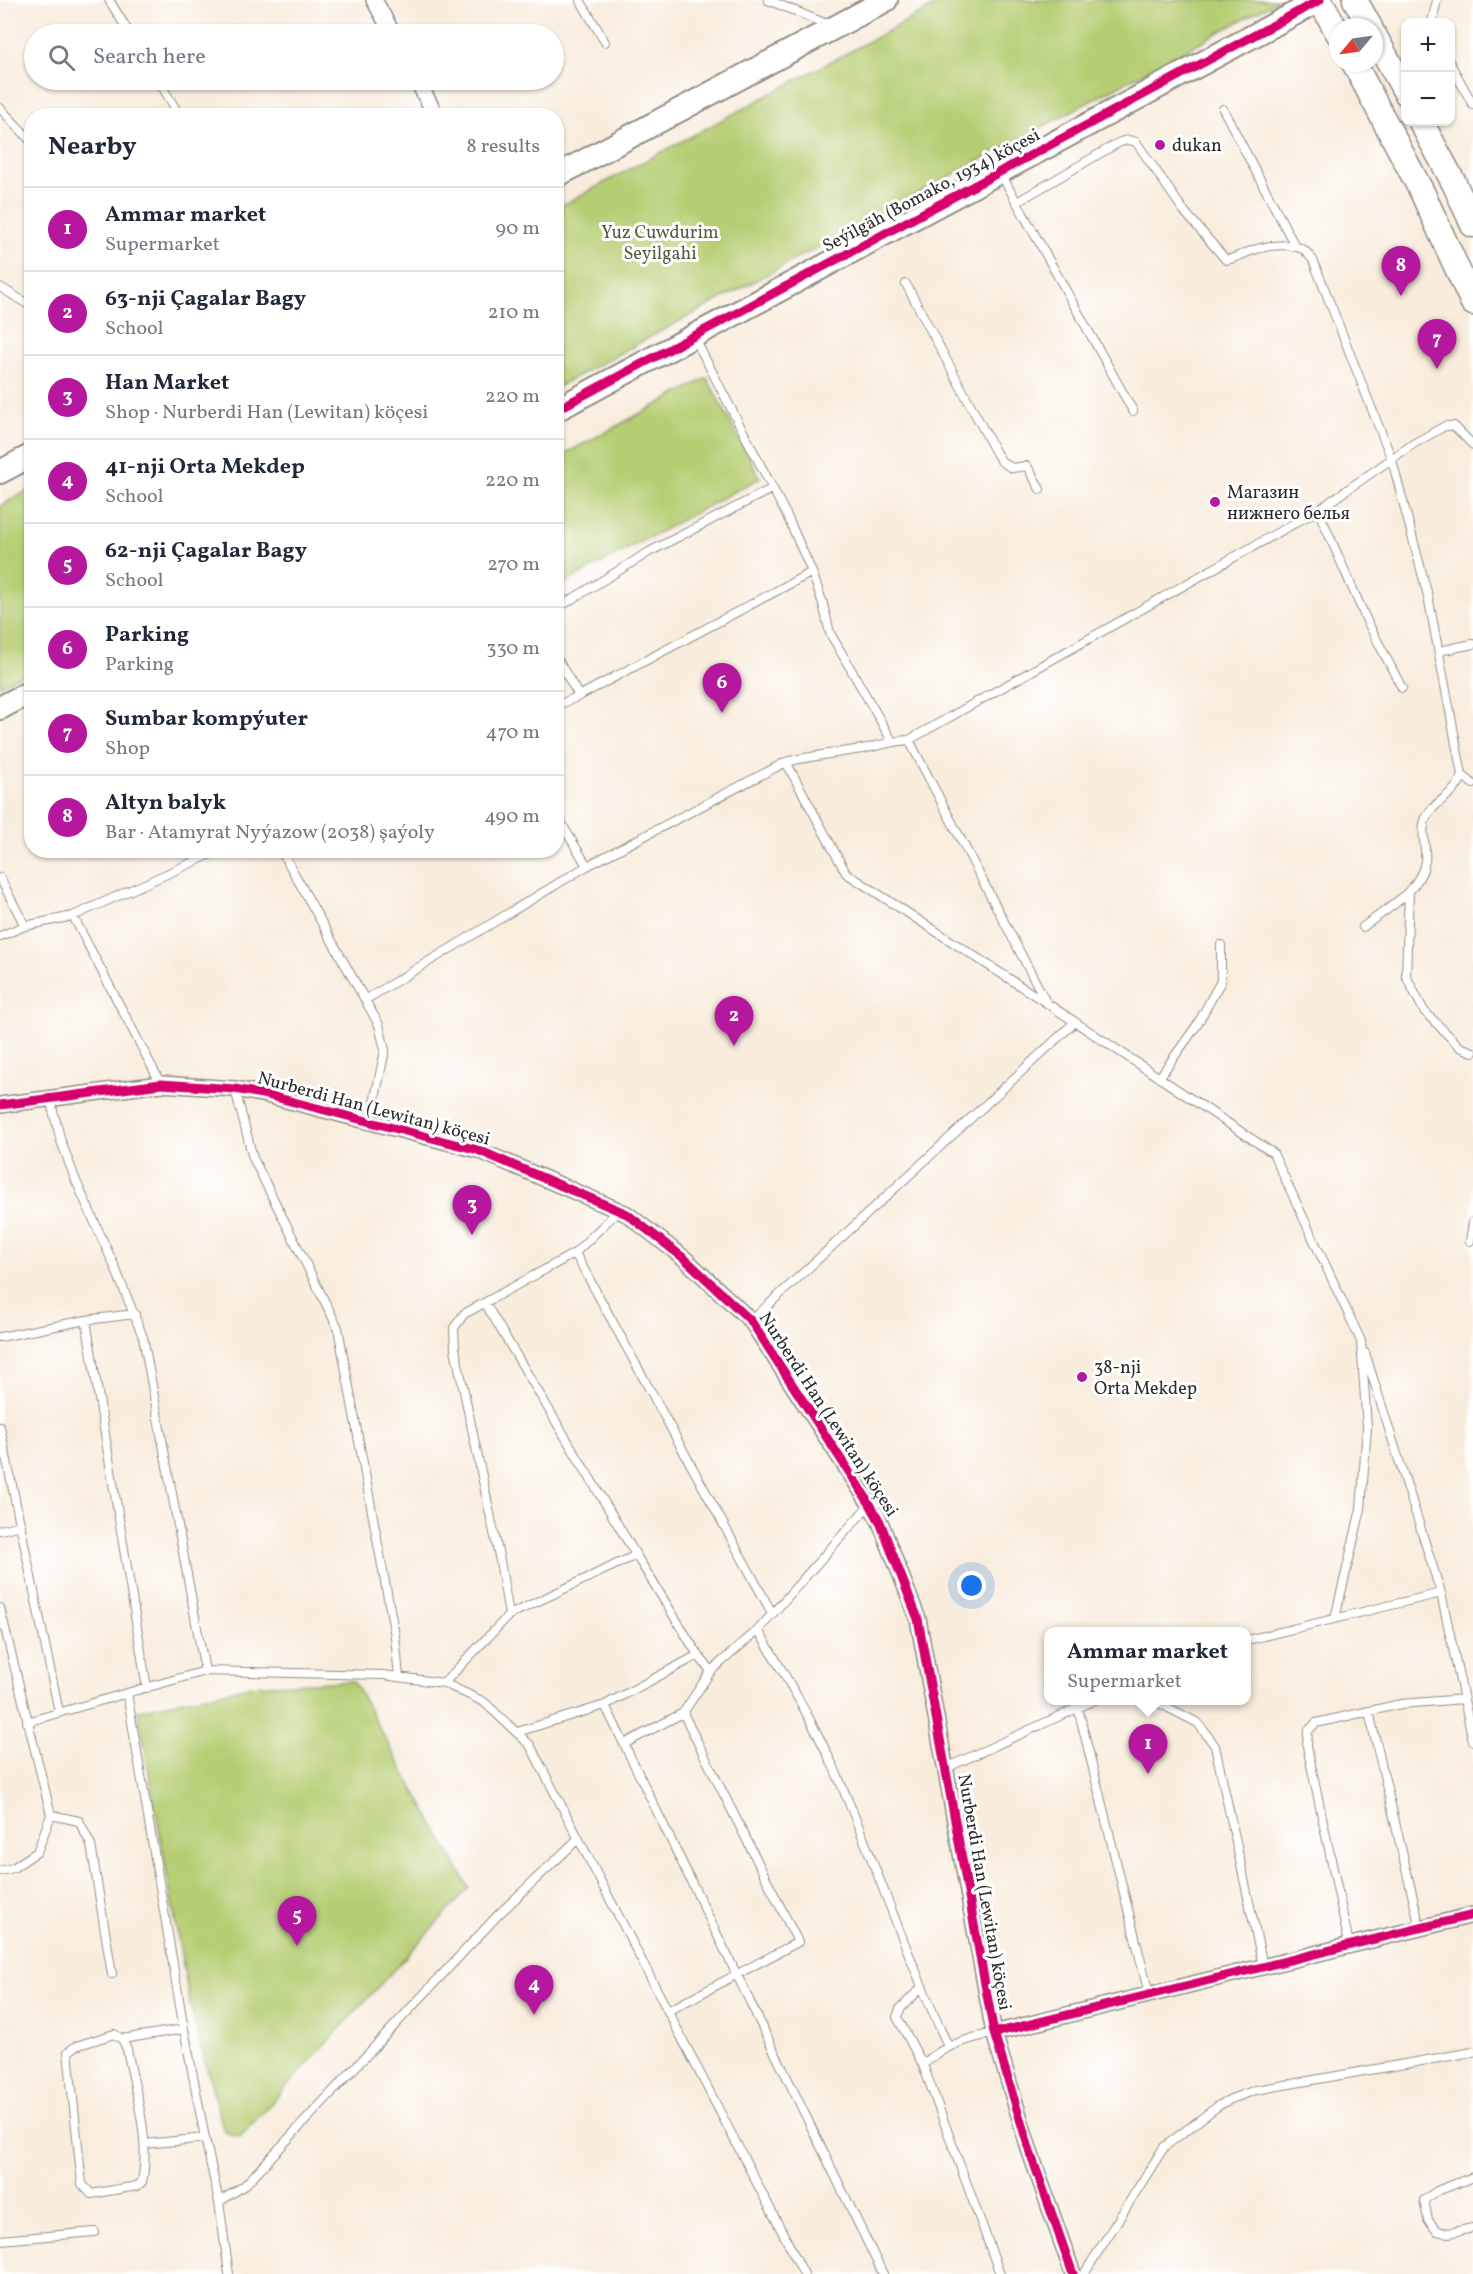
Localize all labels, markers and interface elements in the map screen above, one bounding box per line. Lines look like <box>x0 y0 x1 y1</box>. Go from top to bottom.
north arrow <box>1329 18 1383 72</box>
map controls <box>1401 18 1455 126</box>
button: + <box>1401 18 1455 72</box>
search box <box>24 24 564 90</box>
icon: search <box>45 41 78 74</box>
text: Search here <box>93 42 206 73</box>
button: − <box>1401 72 1455 126</box>
street label: Seýilgäh (Bomako, 1934) köçesi <box>819 123 1045 259</box>
text: Nearby <box>48 129 137 165</box>
text: 8 results <box>467 133 540 161</box>
place label: dukan <box>1172 134 1222 159</box>
marker: dukan <box>1153 138 1167 152</box>
text: Ammar market <box>105 200 266 231</box>
text: 1 <box>63 215 72 243</box>
text: 90 m <box>496 215 540 243</box>
park label: Yuz Cuwdurim Seyilgahi <box>601 221 719 267</box>
text: Supermarket <box>105 231 220 259</box>
pin: 8 <box>1382 246 1420 296</box>
text: 63-nji Çagalar Bagy <box>105 284 306 315</box>
text: 2 <box>62 299 73 327</box>
text: 210 m <box>488 299 540 327</box>
text: School <box>105 315 163 343</box>
pin: 7 <box>1418 320 1456 369</box>
text: Han Market <box>105 368 229 399</box>
text: 3 <box>62 383 73 411</box>
text: 220 m <box>485 383 540 411</box>
text: Shop · Nurberdi Han (Lewitan) köçesi <box>105 399 428 427</box>
text: 41-nji Orta Mekdep <box>105 452 305 483</box>
text: 4 <box>61 467 74 495</box>
text: 220 m <box>485 467 540 495</box>
place label: Магазин нижнего белья <box>1227 481 1350 527</box>
text: School <box>105 483 163 511</box>
marker: Магазин нижнего белья <box>1208 495 1222 509</box>
text: 62-nji Çagalar Bagy <box>105 536 307 567</box>
text: 5 <box>63 551 72 579</box>
text: 270 m <box>487 551 540 579</box>
text: School <box>105 567 163 595</box>
text: Parking <box>105 620 189 651</box>
text: 6 <box>62 635 73 663</box>
text: 330 m <box>486 635 540 663</box>
text: Parking <box>105 651 174 679</box>
pin: 6 <box>702 664 742 713</box>
text: Sumbar kompýuter <box>105 704 308 735</box>
text: 7 <box>63 719 72 747</box>
text: 470 m <box>485 719 540 747</box>
text: Shop <box>105 735 150 763</box>
text: Altyn balyk <box>105 788 226 819</box>
text: 8 <box>62 803 73 831</box>
text: 490 m <box>484 803 540 831</box>
text: Bar · Atamyrat Nyýazow (2038) şaýoly <box>105 819 435 847</box>
pin: 2 <box>714 996 754 1046</box>
street label: Nurberdi Han (Lewitan) köçesi <box>255 1066 493 1153</box>
pin: 3 <box>452 1186 492 1235</box>
street label: Nurberdi Han (Lewitan) köçesi <box>752 1307 904 1522</box>
place label: 38-nji Orta Mekdep <box>1094 1356 1197 1402</box>
marker: 38-nji Orta Mekdep <box>1075 1370 1089 1384</box>
your location <box>957 1571 986 1600</box>
popup <box>1044 1627 1251 1705</box>
text: Ammar market <box>1067 1637 1228 1668</box>
text: Supermarket <box>1067 1668 1182 1696</box>
pin: 1 <box>1128 1724 1168 1774</box>
street label: Nurberdi Han (Lewitan) köçesi <box>950 1772 1017 2012</box>
pin: 5 <box>278 1896 316 1946</box>
pin: 4 <box>514 1966 554 2015</box>

